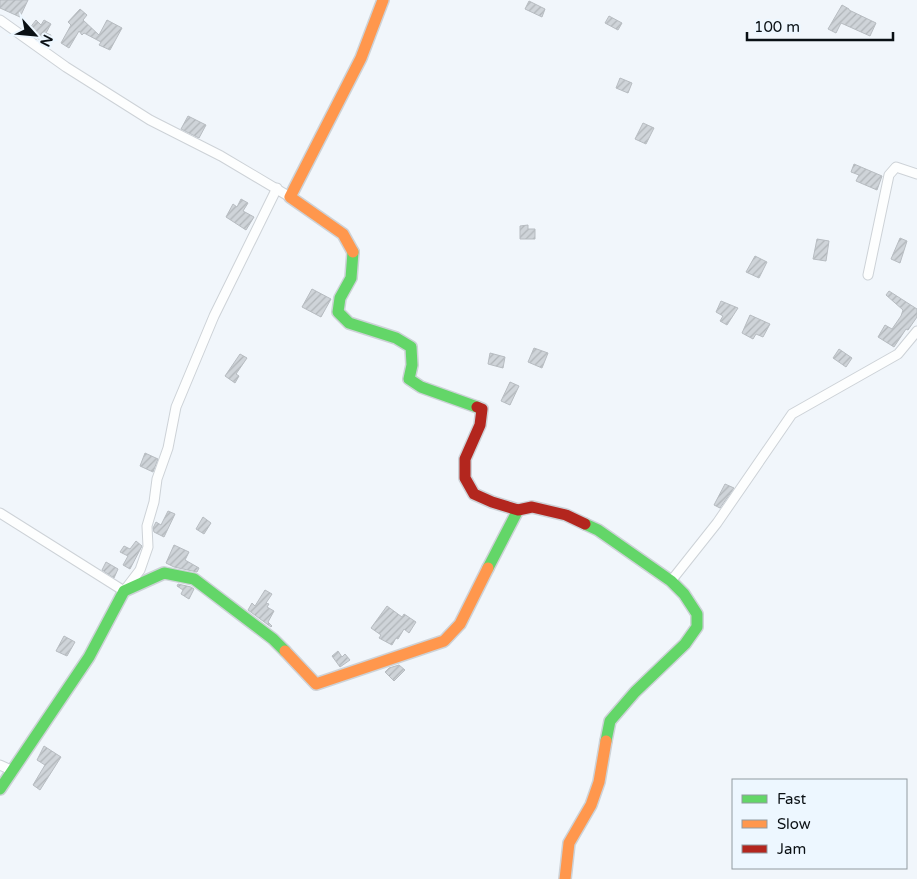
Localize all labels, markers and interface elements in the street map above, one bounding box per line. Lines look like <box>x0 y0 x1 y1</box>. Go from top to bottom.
north arrow <box>10 10 60 60</box>
scale bar <box>747 10 893 42</box>
text: 100 m <box>754 18 800 36</box>
text: N <box>36 32 56 50</box>
legend <box>732 779 907 869</box>
text: Fast <box>777 790 807 808</box>
text: Slow <box>777 815 811 833</box>
text: Jam <box>777 840 806 858</box>

